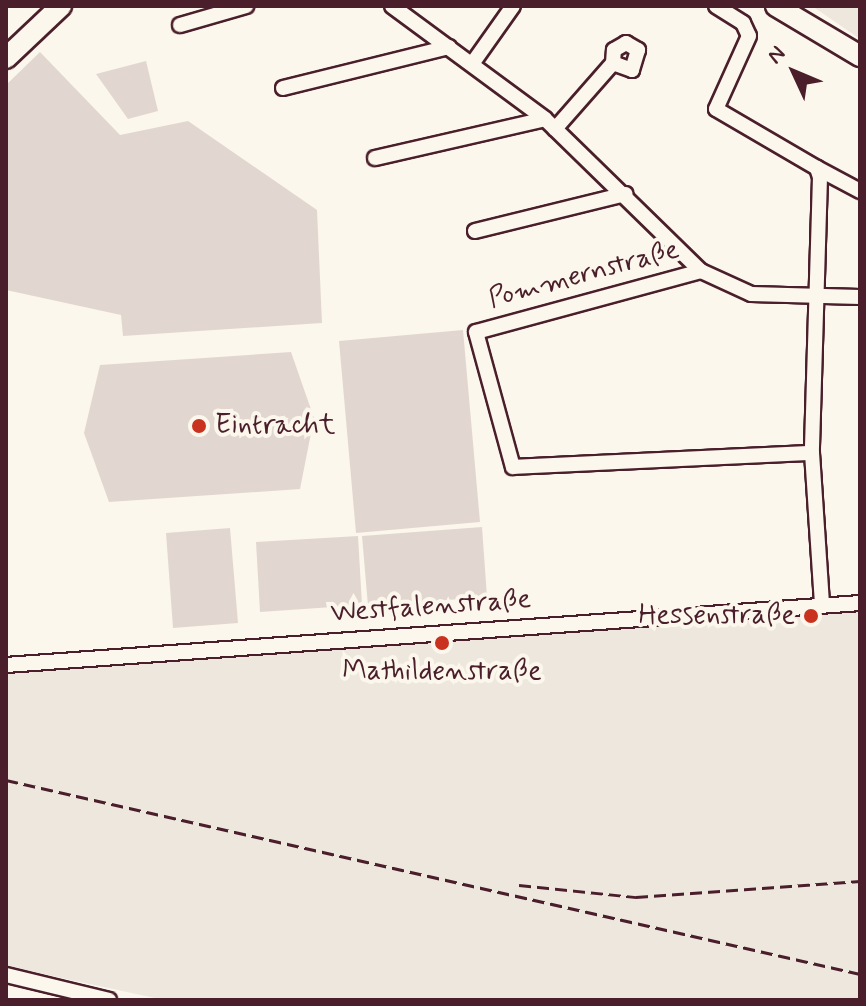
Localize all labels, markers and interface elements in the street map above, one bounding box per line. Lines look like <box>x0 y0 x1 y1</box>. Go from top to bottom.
north arrow <box>754 32 834 112</box>
text: N <box>762 40 792 70</box>
street label: Pommernstraße <box>485 233 683 317</box>
place label: Eintracht <box>215 409 335 443</box>
marker: Eintracht <box>190 417 208 435</box>
street label: Westfalenstraße <box>330 583 532 631</box>
place label: Hessenstraße <box>639 599 795 633</box>
marker: Hessenstraße <box>802 607 820 625</box>
marker: Mathildenstraße <box>433 634 451 652</box>
place label: Mathildenstraße <box>342 655 542 689</box>

